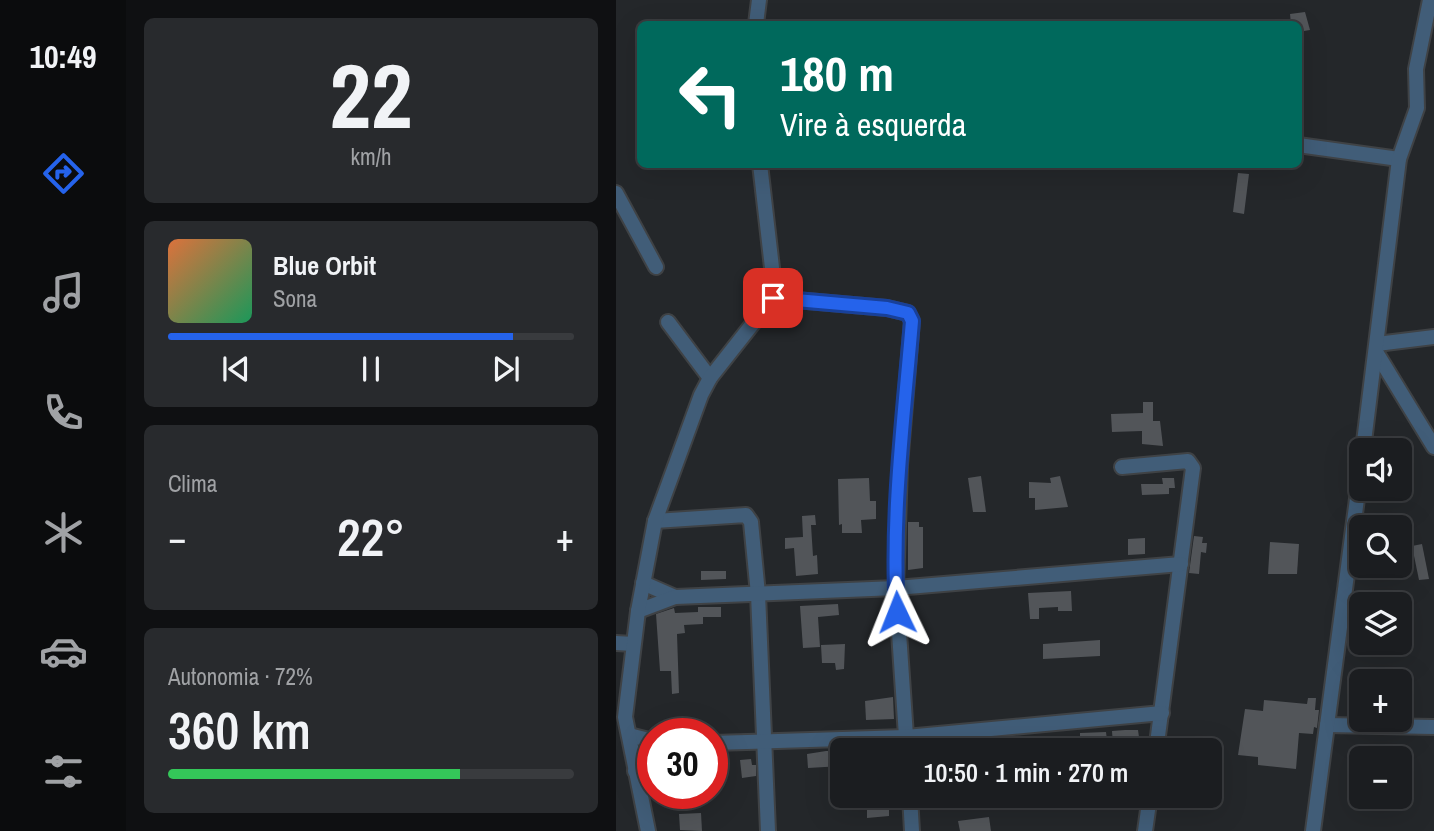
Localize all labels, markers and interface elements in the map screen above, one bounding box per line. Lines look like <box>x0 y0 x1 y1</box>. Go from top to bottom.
text: 22 <box>330 34 413 156</box>
text: 10:49 <box>29 35 97 78</box>
text: 180 m <box>780 40 894 106</box>
icon: left <box>665 49 756 140</box>
text: Vire à esquerda <box>780 103 966 146</box>
text: km/h <box>351 141 391 172</box>
icon: directions <box>39 149 88 198</box>
text: Blue Orbit <box>273 248 376 283</box>
icon: music <box>39 268 88 317</box>
pin <box>743 268 803 328</box>
icon: arrive <box>754 279 792 317</box>
text: Sona <box>273 283 317 314</box>
icon: previous <box>217 350 255 388</box>
icon: pause <box>352 350 390 388</box>
icon: next <box>487 350 525 388</box>
icon: phone <box>39 388 88 437</box>
map controls <box>1349 438 1412 809</box>
button: sound <box>1349 438 1412 501</box>
text: Clima <box>168 468 217 499</box>
text: 22° <box>337 502 405 572</box>
icon: climate <box>39 508 88 557</box>
text: − <box>168 512 186 563</box>
text: + <box>556 512 574 563</box>
button: search <box>1349 515 1412 578</box>
position arrow <box>860 575 934 649</box>
button: layers <box>1349 592 1412 655</box>
icon: car <box>39 627 88 676</box>
text: Autonomia · 72% <box>168 661 313 692</box>
button: + <box>1349 669 1412 732</box>
text: 360 km <box>168 695 311 765</box>
speed limit sign: 30 <box>637 718 728 809</box>
button: − <box>1349 746 1412 809</box>
icon: filters <box>39 747 88 796</box>
text: 10:50 · 1 min · 270 m <box>924 755 1128 790</box>

